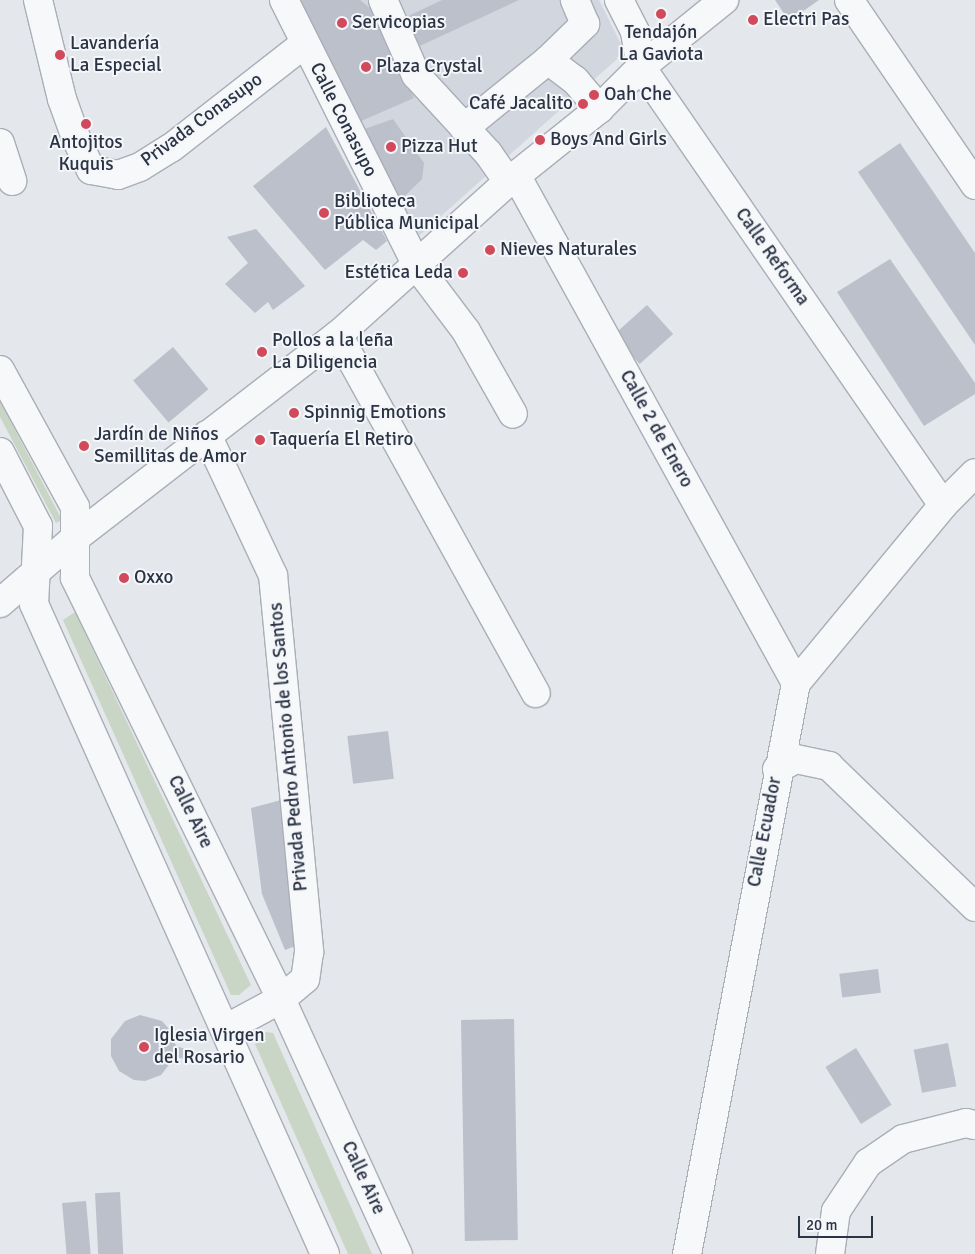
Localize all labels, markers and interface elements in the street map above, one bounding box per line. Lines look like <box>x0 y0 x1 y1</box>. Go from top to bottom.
marker: Tendajón La Gaviota <box>655 8 667 20</box>
place label: Electri Pas <box>763 9 849 31</box>
place label: Servicopias <box>352 12 445 34</box>
marker: Electri Pas <box>747 14 759 26</box>
marker: Servicopias <box>336 17 348 29</box>
place label: Tendajón La Gaviota <box>619 22 703 66</box>
place label: Lavandería La Especial <box>70 33 162 77</box>
marker: Lavandería La Especial <box>54 49 66 61</box>
place label: Plaza Crystal <box>376 56 482 78</box>
street label: Calle Conasupo <box>304 59 382 181</box>
marker: Plaza Crystal <box>360 61 372 73</box>
street label: Privada Conasupo <box>137 68 267 172</box>
place label: Oah Che <box>604 84 672 106</box>
marker: Oah Che <box>588 89 600 101</box>
place label: Café Jacalito <box>469 93 573 115</box>
marker: Café Jacalito <box>577 98 589 110</box>
marker: Antojitos Kuquis <box>80 118 92 130</box>
place label: Boys And Girls <box>550 129 667 151</box>
place label: Antojitos Kuquis <box>49 132 123 176</box>
marker: Boys And Girls <box>534 134 546 146</box>
place label: Pizza Hut <box>401 136 478 158</box>
marker: Pizza Hut <box>385 141 397 153</box>
place label: Biblioteca Pública Municipal <box>334 191 479 235</box>
street label: Calle Reforma <box>730 204 814 310</box>
marker: Biblioteca Pública Municipal <box>318 207 330 219</box>
place label: Nieves Naturales <box>500 239 637 261</box>
marker: Nieves Naturales <box>484 244 496 256</box>
place label: Estética Leda <box>345 262 453 284</box>
marker: Estética Leda <box>457 267 469 279</box>
place label: Pollos a la leña La Diligencia <box>272 330 393 374</box>
marker: Pollos a la leña La Diligencia <box>256 346 268 358</box>
street label: Calle 2 de Enero <box>614 366 698 492</box>
place label: Spinnig Emotions <box>304 402 446 424</box>
marker: Spinnig Emotions <box>288 407 300 419</box>
place label: Jardín de Niños Semillitas de Amor <box>94 424 246 468</box>
place label: Taquería El Retiro <box>270 429 413 451</box>
marker: Taquería El Retiro <box>254 434 266 446</box>
marker: Jardín de Niños Semillitas de Amor <box>78 440 90 452</box>
place label: Oxxo <box>134 567 173 589</box>
marker: Oxxo <box>118 572 130 584</box>
street label: Privada Pedro Antonio de los Santos <box>265 602 313 892</box>
street label: Calle Aire <box>163 772 217 852</box>
street label: Calle Ecuador <box>743 775 787 889</box>
place label: Iglesia Virgen del Rosario <box>154 1025 265 1069</box>
marker: Iglesia Virgen del Rosario <box>138 1041 150 1053</box>
street label: Calle Aire <box>336 1138 390 1218</box>
scale bar <box>800 1206 875 1238</box>
text: 20 m <box>806 1216 837 1234</box>

